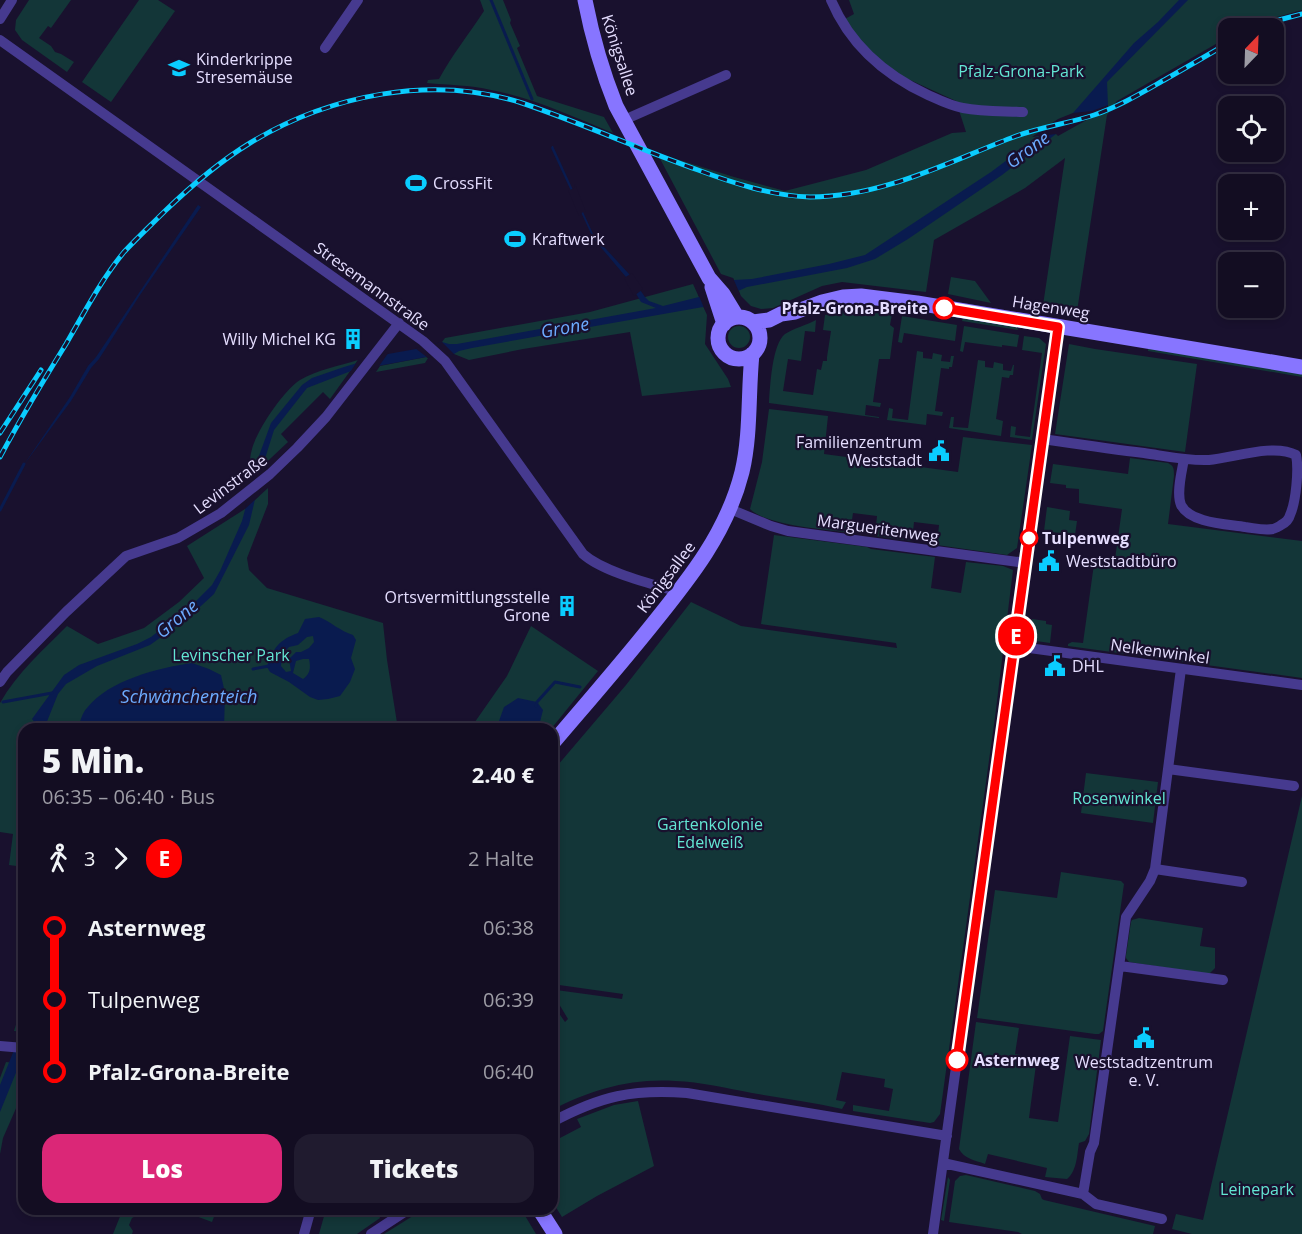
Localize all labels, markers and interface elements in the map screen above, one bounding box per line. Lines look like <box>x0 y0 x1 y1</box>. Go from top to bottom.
street label: Königsallee <box>596 11 644 99</box>
north arrow <box>1218 18 1284 84</box>
map controls <box>1218 18 1284 318</box>
place label: Kinderkrippe Stresemäuse <box>196 48 293 88</box>
school or university icon: Kinderkrippe Stresemäuse <box>167 56 191 80</box>
park label: Pfalz-Grona-Park <box>958 60 1084 82</box>
button: locate <box>1218 96 1284 162</box>
water label: Grone <box>1001 125 1054 173</box>
sports icon: CrossFit <box>404 171 428 195</box>
place label: CrossFit <box>433 172 493 194</box>
button: + <box>1218 174 1284 240</box>
sports icon: Kraftwerk <box>503 227 527 251</box>
place label: Kraftwerk <box>532 228 605 250</box>
street label: Stresemannstraße <box>310 237 434 335</box>
button: − <box>1218 252 1284 318</box>
street label: Hagenweg <box>1011 290 1092 324</box>
place label: Pfalz-Grona-Breite <box>781 297 928 319</box>
marker: Pfalz-Grona-Breite <box>933 297 955 319</box>
water label: Grone <box>539 311 591 343</box>
building icon: Willy Michel KG <box>341 327 365 351</box>
place label: Willy Michel KG <box>222 328 336 350</box>
place label: Familienzentrum Weststadt <box>796 431 922 471</box>
public building icon: Familienzentrum Weststadt <box>927 439 951 463</box>
street label: Levinstraße <box>189 449 271 519</box>
street label: Margueritenweg <box>816 509 940 547</box>
place label: Tulpenweg <box>1042 527 1129 549</box>
marker: Tulpenweg <box>1020 529 1038 547</box>
street label: Königsallee <box>632 537 700 617</box>
public building icon: Weststadtbüro <box>1037 549 1061 573</box>
place label: Weststadtbüro <box>1066 550 1177 572</box>
place label: Ortsvermittlungsstelle Grone <box>385 586 550 626</box>
water label: Grone <box>150 593 203 643</box>
building icon: Ortsvermittlungsstelle Grone <box>555 594 579 618</box>
line badge: E <box>996 616 1036 656</box>
text: E <box>1010 622 1022 650</box>
street label: Nelkenwinkel <box>1109 633 1211 669</box>
park label: Levinscher Park <box>172 644 290 666</box>
public building icon: DHL <box>1043 654 1067 678</box>
place label: DHL <box>1072 655 1104 677</box>
water label: Schwänchenteich <box>121 684 257 708</box>
text: 5 Min. <box>42 738 144 783</box>
text: 2.40 € <box>472 759 534 789</box>
text: 06:35 – 06:40 · Bus <box>42 783 215 810</box>
park label: Rosenwinkel <box>1072 787 1166 809</box>
park label: Gartenkolonie Edelweiß <box>657 813 763 853</box>
icon: walk <box>42 842 75 875</box>
icon: forward <box>104 842 137 875</box>
text: E <box>158 844 170 872</box>
text: 3 <box>84 845 95 872</box>
text: 2 Halte <box>468 845 534 872</box>
text: Asternweg <box>88 912 205 942</box>
text: 06:38 <box>483 914 534 941</box>
text: Tulpenweg <box>88 984 200 1014</box>
text: 06:39 <box>483 986 534 1013</box>
public building icon: Weststadtzentrum e. V. <box>1132 1026 1156 1050</box>
marker: Asternweg <box>946 1049 968 1071</box>
place label: Asternweg <box>974 1049 1059 1071</box>
place label: Weststadtzentrum e. V. <box>1075 1051 1213 1091</box>
text: Pfalz-Grona-Breite <box>88 1056 290 1086</box>
text: 06:40 <box>483 1058 534 1085</box>
button: Los <box>42 1134 282 1203</box>
button: Tickets <box>294 1134 534 1203</box>
park label: Leinepark <box>1220 1178 1294 1200</box>

